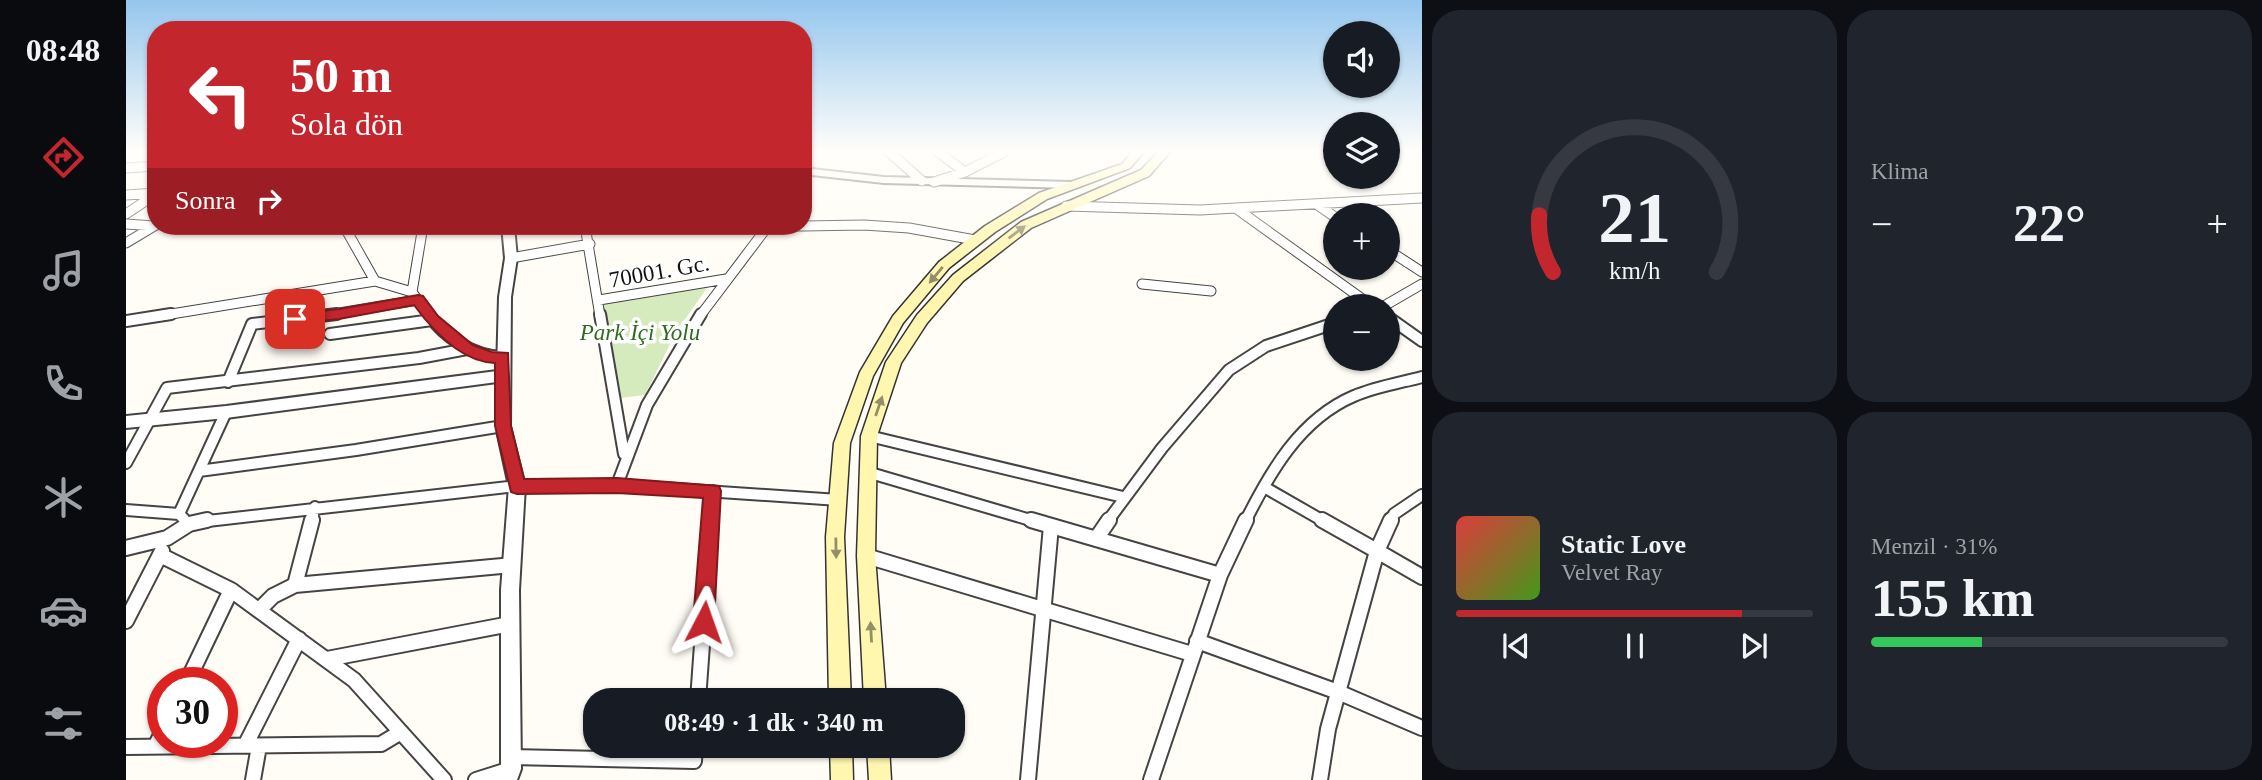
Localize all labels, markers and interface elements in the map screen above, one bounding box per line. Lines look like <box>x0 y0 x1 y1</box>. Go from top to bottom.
map controls <box>1323 21 1400 371</box>
button: sound <box>1323 21 1400 98</box>
text: 08:48 <box>26 32 100 68</box>
text: 50 m <box>290 48 392 103</box>
icon: left <box>175 49 266 140</box>
text: Sola dön <box>290 106 403 142</box>
button: layers <box>1323 112 1400 189</box>
icon: directions <box>39 133 88 182</box>
text: Klima <box>1871 159 1929 184</box>
text: 21 <box>1598 177 1671 258</box>
icon: right <box>250 182 288 220</box>
text: Sonra <box>175 186 236 215</box>
text: 22° <box>2013 195 2086 252</box>
button: + <box>1323 203 1400 280</box>
text: − <box>1871 203 1892 245</box>
text: + <box>2207 203 2228 245</box>
one-way arrow <box>1008 225 1026 239</box>
icon: music <box>39 246 88 295</box>
street label: 70001. Gc. <box>607 250 711 293</box>
text: km/h <box>1609 257 1661 284</box>
one-way arrow <box>929 266 944 283</box>
pin <box>265 289 325 349</box>
button: − <box>1323 294 1400 371</box>
icon: arrive <box>276 300 314 338</box>
park label: Park İçi Yolu <box>579 320 700 345</box>
icon: phone <box>39 359 88 408</box>
one-way arrow <box>874 396 885 417</box>
icon: climate <box>39 473 88 522</box>
text: Static Love <box>1561 530 1686 559</box>
text: Menzil · 31% <box>1871 534 1997 559</box>
one-way arrow <box>830 538 841 560</box>
text: Velvet Ray <box>1561 560 1663 585</box>
text: 155 km <box>1871 570 2034 627</box>
position arrow <box>667 585 741 659</box>
icon: car <box>39 586 88 635</box>
one-way arrow <box>865 621 876 643</box>
icon: previous <box>1497 627 1535 665</box>
icon: pause <box>1616 627 1654 665</box>
icon: next <box>1735 627 1773 665</box>
speed limit sign: 30 <box>147 667 238 758</box>
icon: filters <box>39 699 88 748</box>
text: 08:49 · 1 dk · 340 m <box>664 708 884 737</box>

